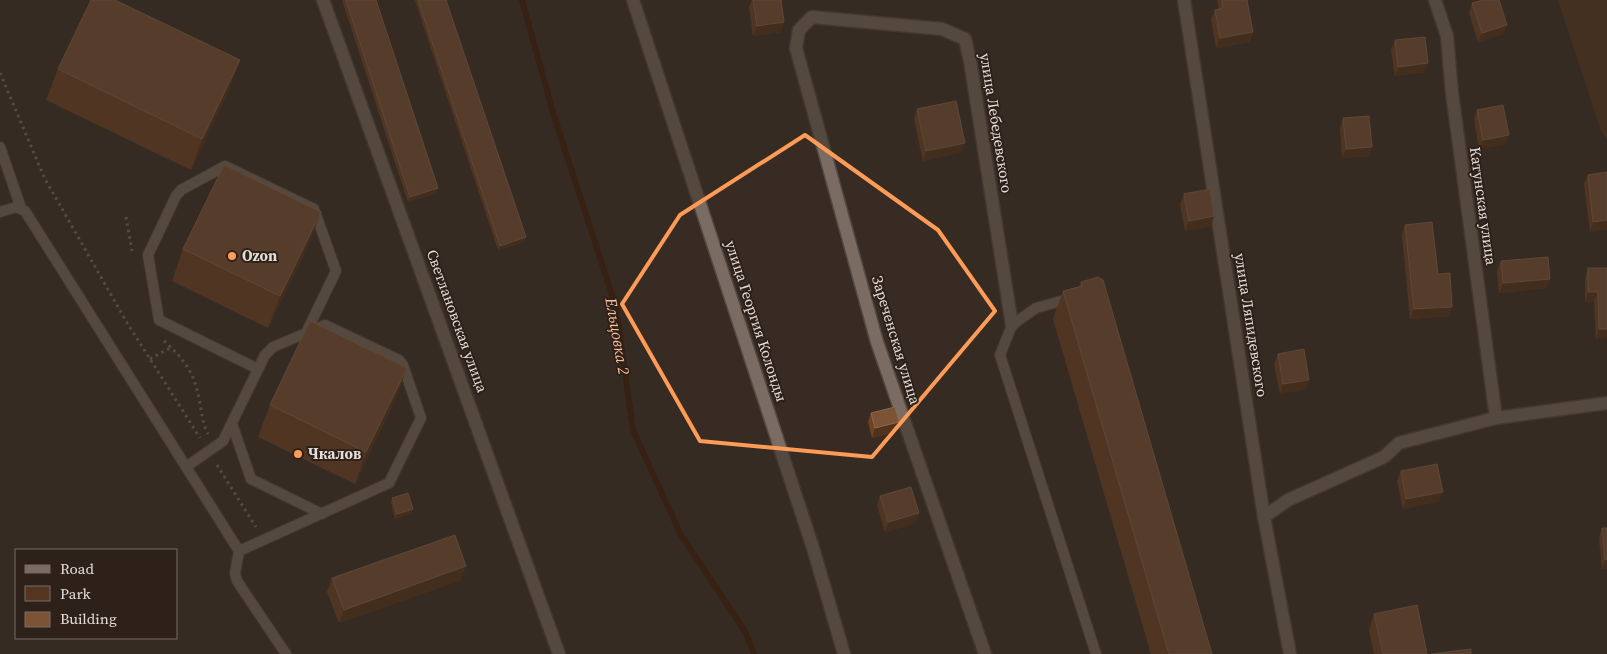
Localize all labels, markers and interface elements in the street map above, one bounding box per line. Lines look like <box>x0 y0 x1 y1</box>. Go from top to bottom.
street label: улица Лебедевского <box>975 51 1018 194</box>
street label: Катунская улица <box>1465 146 1502 267</box>
street label: улица Георгия Колонды <box>720 237 792 404</box>
place label: Ozon <box>242 245 277 266</box>
street label: Светлановская улица <box>422 246 493 396</box>
marker: Ozon <box>226 250 238 262</box>
street label: улица Ляпидевского <box>1230 251 1273 398</box>
street label: Зареченская улица <box>867 273 926 407</box>
water label: Ельцовка 2 <box>600 295 636 376</box>
place label: Чкалов <box>308 443 361 464</box>
marker: Чкалов <box>292 448 304 460</box>
legend <box>15 549 178 639</box>
text: Road <box>60 558 94 579</box>
text: Park <box>60 583 92 604</box>
text: Building <box>60 608 117 629</box>

